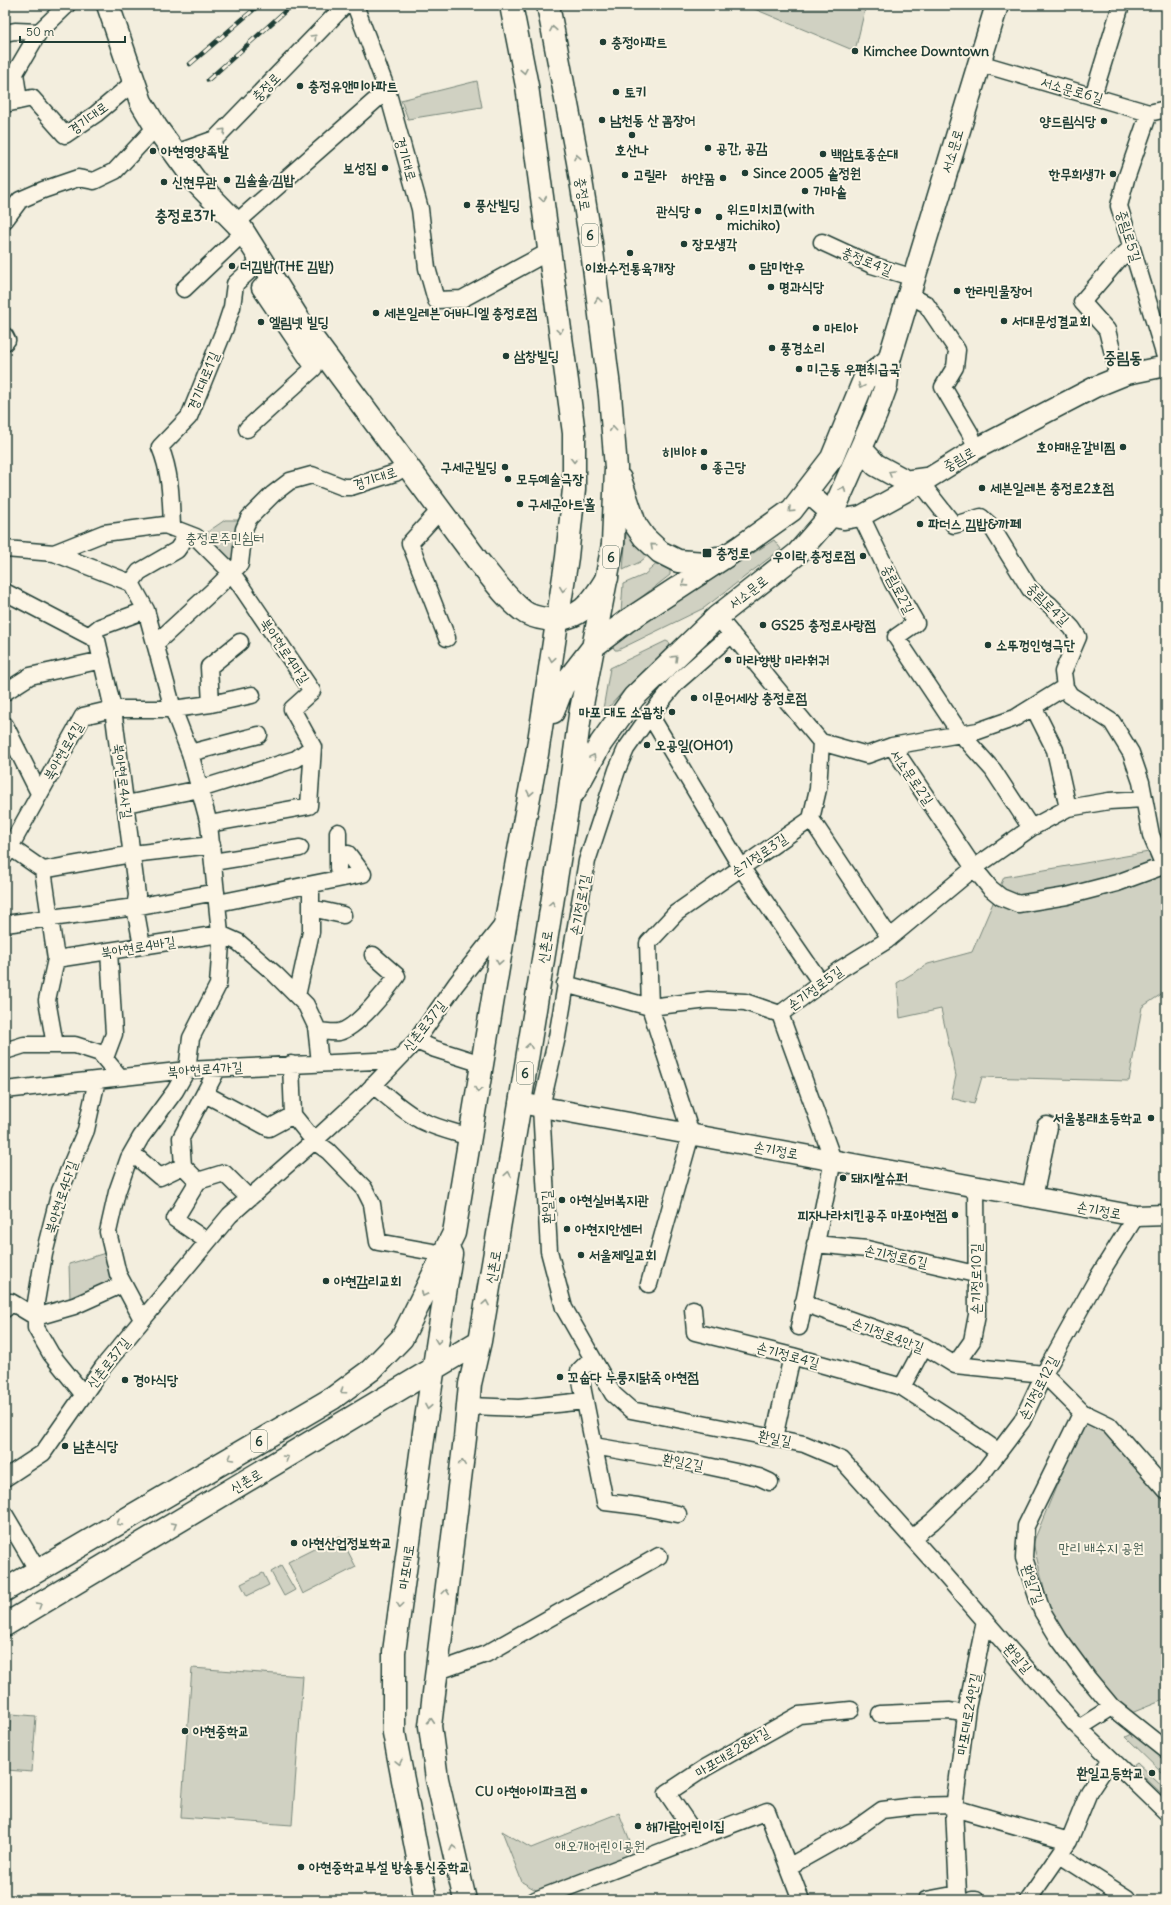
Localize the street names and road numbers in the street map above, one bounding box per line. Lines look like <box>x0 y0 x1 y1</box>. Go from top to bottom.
street label: 충정로 <box>248 69 284 105</box>
street label: 서소문로6길 <box>1039 72 1106 108</box>
street label: 경기대로 <box>64 97 112 139</box>
street label: 서소문로 <box>937 127 967 175</box>
street label: 경기대로 <box>391 135 421 183</box>
street label: 충정로 <box>571 176 595 212</box>
street label: 중림로5길 <box>1113 208 1146 265</box>
road number: 6 <box>582 224 598 246</box>
street label: 충정로4길 <box>839 243 896 280</box>
street label: 경기대로1길 <box>183 348 223 413</box>
street label: 중림로 <box>940 443 978 475</box>
street label: 경기대로 <box>351 462 399 494</box>
road number: 6 <box>603 546 619 568</box>
street label: 중림로2길 <box>878 561 919 617</box>
street label: 서소문로 <box>725 571 771 613</box>
street label: 중림로4길 <box>1023 579 1074 630</box>
street label: 북아현로4마길 <box>256 615 314 688</box>
street label: 북아현로4길 <box>39 718 87 783</box>
street label: 북아현로4사길 <box>109 742 137 820</box>
street label: 서소문로2길 <box>886 746 938 809</box>
street label: 손기정로3길 <box>728 829 791 881</box>
street label: 손기정로1길 <box>566 872 594 937</box>
street label: 신촌로 <box>533 929 557 965</box>
street label: 북아현로4바길 <box>99 932 178 962</box>
street label: 손기정로5길 <box>784 961 847 1014</box>
street label: 신촌로37길 <box>398 996 450 1055</box>
street label: 북아현로4가길 <box>167 1057 244 1081</box>
road number: 6 <box>517 1062 533 1084</box>
street label: 손기정로 <box>752 1137 800 1163</box>
street label: 북아현로4다길 <box>41 1158 81 1236</box>
street label: 환일길 <box>537 1189 557 1224</box>
street label: 손기정로 <box>1075 1197 1123 1223</box>
street label: 손기정로6길 <box>863 1241 930 1272</box>
street label: 손기정로10길 <box>967 1243 985 1315</box>
street label: 신촌로 <box>481 1249 505 1285</box>
street label: 손기정로4안길 <box>849 1314 927 1357</box>
street label: 신촌로37길 <box>82 1333 134 1392</box>
street label: 손기정로4길 <box>755 1338 822 1372</box>
street label: 손기정로12길 <box>1014 1352 1062 1423</box>
street label: 환일길 <box>757 1426 794 1450</box>
road number: 6 <box>251 1430 267 1452</box>
street label: 환일2길 <box>661 1450 706 1475</box>
street label: 신촌로 <box>227 1465 265 1497</box>
street label: 마포대로 <box>394 1543 418 1591</box>
street label: 환일7길 <box>1018 1562 1048 1607</box>
street label: 환일길 <box>1000 1639 1036 1677</box>
street label: 마포대로24안길 <box>952 1671 984 1757</box>
street label: 마포대로28라길 <box>692 1722 773 1781</box>

